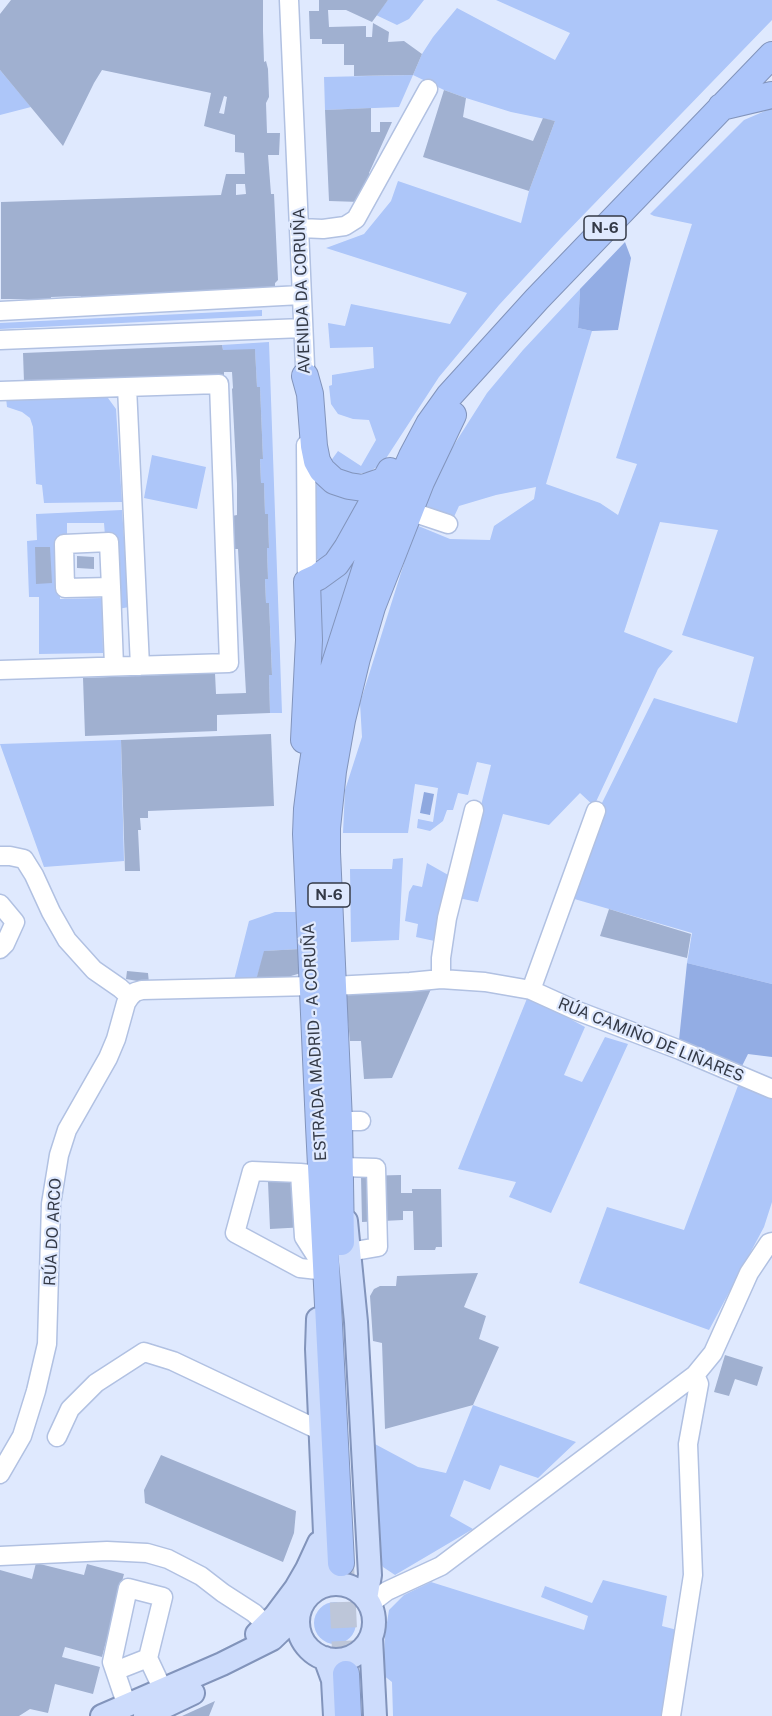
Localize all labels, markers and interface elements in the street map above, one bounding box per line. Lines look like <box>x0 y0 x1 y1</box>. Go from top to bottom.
street label: AVENIDA DA CORUÑA <box>289 207 315 375</box>
road number: N-6 <box>584 216 626 240</box>
road number: N-6 <box>308 883 350 907</box>
street label: ESTRADA MADRID - A CORUÑA <box>299 923 331 1161</box>
street label: RÚA CAMIÑO DE LIÑARES <box>555 994 747 1086</box>
street label: RÚA DO ARCO <box>41 1178 65 1286</box>

